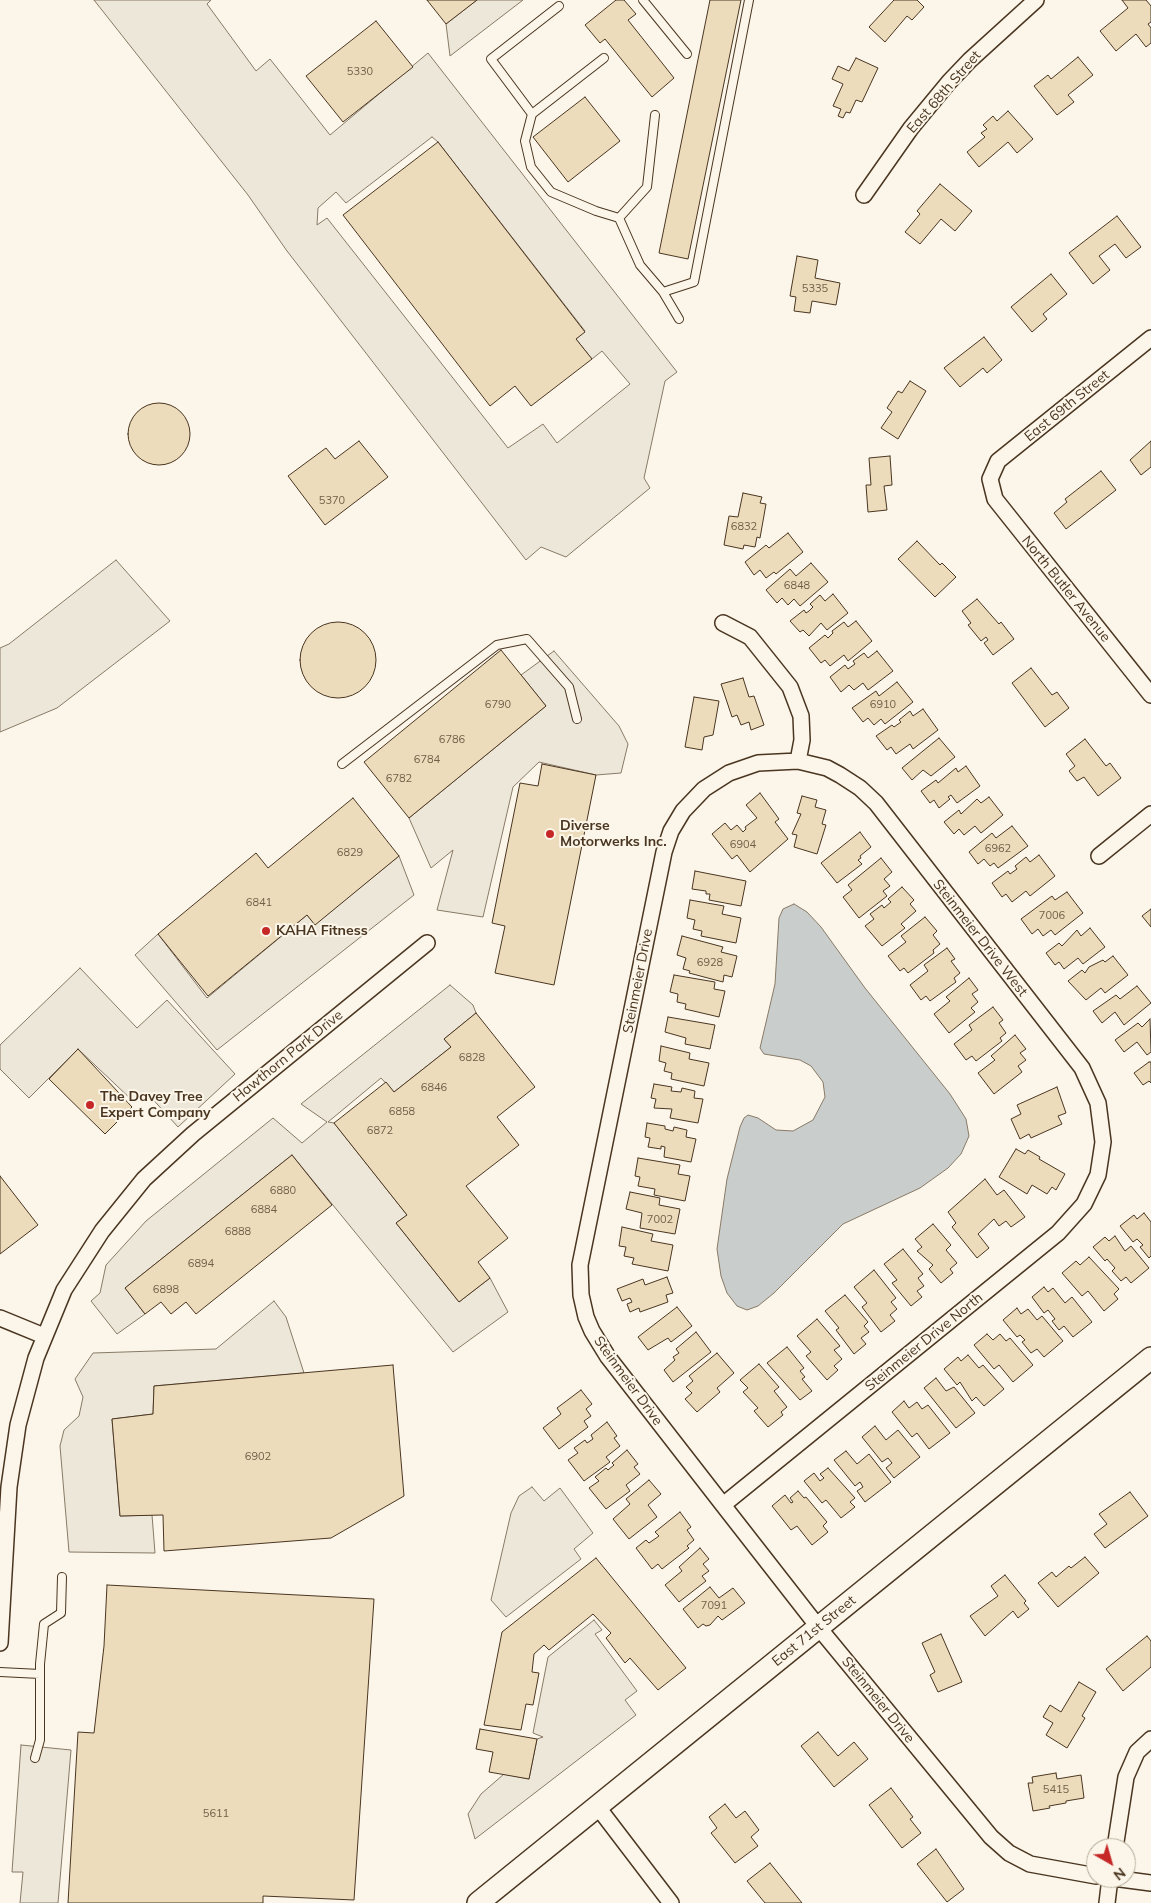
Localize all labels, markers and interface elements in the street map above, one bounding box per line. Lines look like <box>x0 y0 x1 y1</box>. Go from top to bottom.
street label: East 68th Street <box>903 47 985 137</box>
house number: 5330 <box>347 65 373 79</box>
house number: 5335 <box>802 282 828 296</box>
street label: East 69th Street <box>1021 367 1113 445</box>
house number: 5370 <box>319 494 345 508</box>
house number: 6832 <box>731 520 757 534</box>
street label: North Butler Avenue <box>1018 533 1114 645</box>
house number: 6848 <box>784 579 810 593</box>
house number: 6790 <box>485 698 511 712</box>
house number: 6910 <box>870 698 896 712</box>
house number: 6786 <box>439 733 465 747</box>
house number: 6784 <box>414 753 440 767</box>
house number: 6782 <box>386 772 412 786</box>
place label: Diverse Motorwerks Inc. <box>560 818 667 850</box>
marker: Diverse Motorwerks Inc. <box>544 828 556 840</box>
house number: 6904 <box>730 838 756 852</box>
house number: 6962 <box>985 842 1011 856</box>
house number: 6829 <box>337 846 363 860</box>
street label: Steinmeier Drive West <box>929 876 1031 1000</box>
house number: 6841 <box>246 896 272 910</box>
house number: 7006 <box>1039 909 1065 923</box>
place label: KAHA Fitness <box>276 923 368 939</box>
marker: KAHA Fitness <box>260 925 272 937</box>
street label: Steinmeier Drive <box>620 927 656 1035</box>
house number: 6928 <box>697 956 723 970</box>
street label: Hawthorn Park Drive <box>230 1007 346 1105</box>
house number: 6828 <box>459 1051 485 1065</box>
house number: 6846 <box>421 1081 447 1095</box>
place label: The Davey Tree Expert Company <box>100 1089 211 1122</box>
marker: The Davey Tree Expert Company <box>84 1099 96 1111</box>
house number: 6858 <box>389 1105 415 1119</box>
house number: 6872 <box>367 1124 393 1138</box>
house number: 6880 <box>270 1184 296 1198</box>
house number: 6884 <box>251 1203 277 1217</box>
house number: 7002 <box>647 1213 673 1227</box>
house number: 6888 <box>225 1225 251 1239</box>
house number: 6894 <box>188 1257 214 1271</box>
house number: 6898 <box>153 1283 179 1297</box>
street label: Steinmeier Drive North <box>862 1289 986 1395</box>
street label: Steinmeier Drive <box>590 1333 666 1429</box>
house number: 6902 <box>245 1450 271 1464</box>
street label: East 71st Street <box>769 1592 859 1670</box>
house number: 7091 <box>701 1599 727 1613</box>
street label: Steinmeier Drive <box>838 1653 918 1747</box>
house number: 5415 <box>1043 1783 1069 1797</box>
house number: 5611 <box>203 1807 229 1821</box>
north arrow <box>1086 1838 1136 1888</box>
text: N <box>1110 1864 1129 1884</box>

